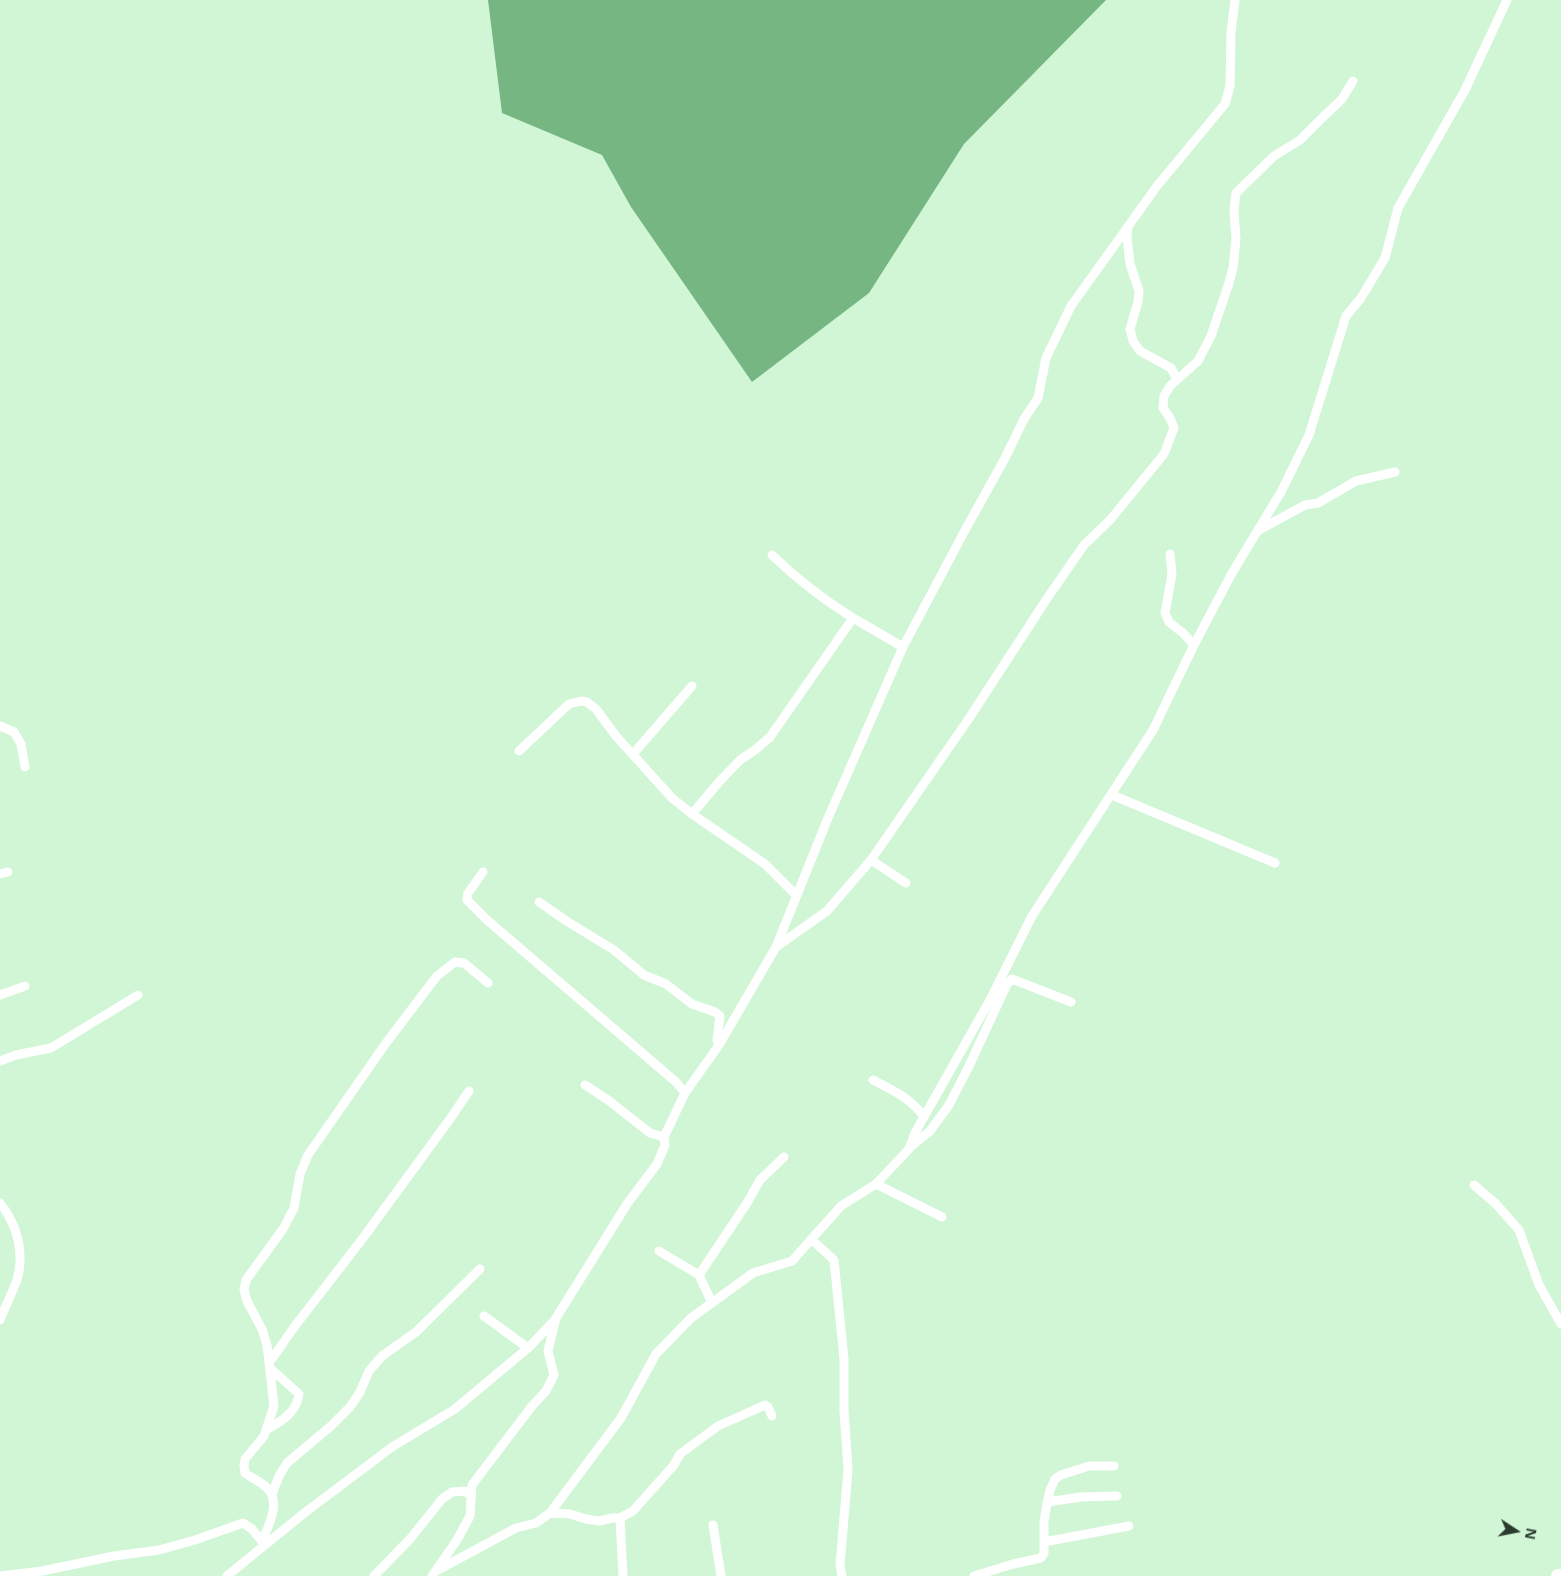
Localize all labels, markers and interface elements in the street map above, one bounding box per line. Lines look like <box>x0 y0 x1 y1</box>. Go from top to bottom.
north arrow <box>1491 1506 1541 1556</box>
text: N <box>1521 1527 1542 1541</box>

